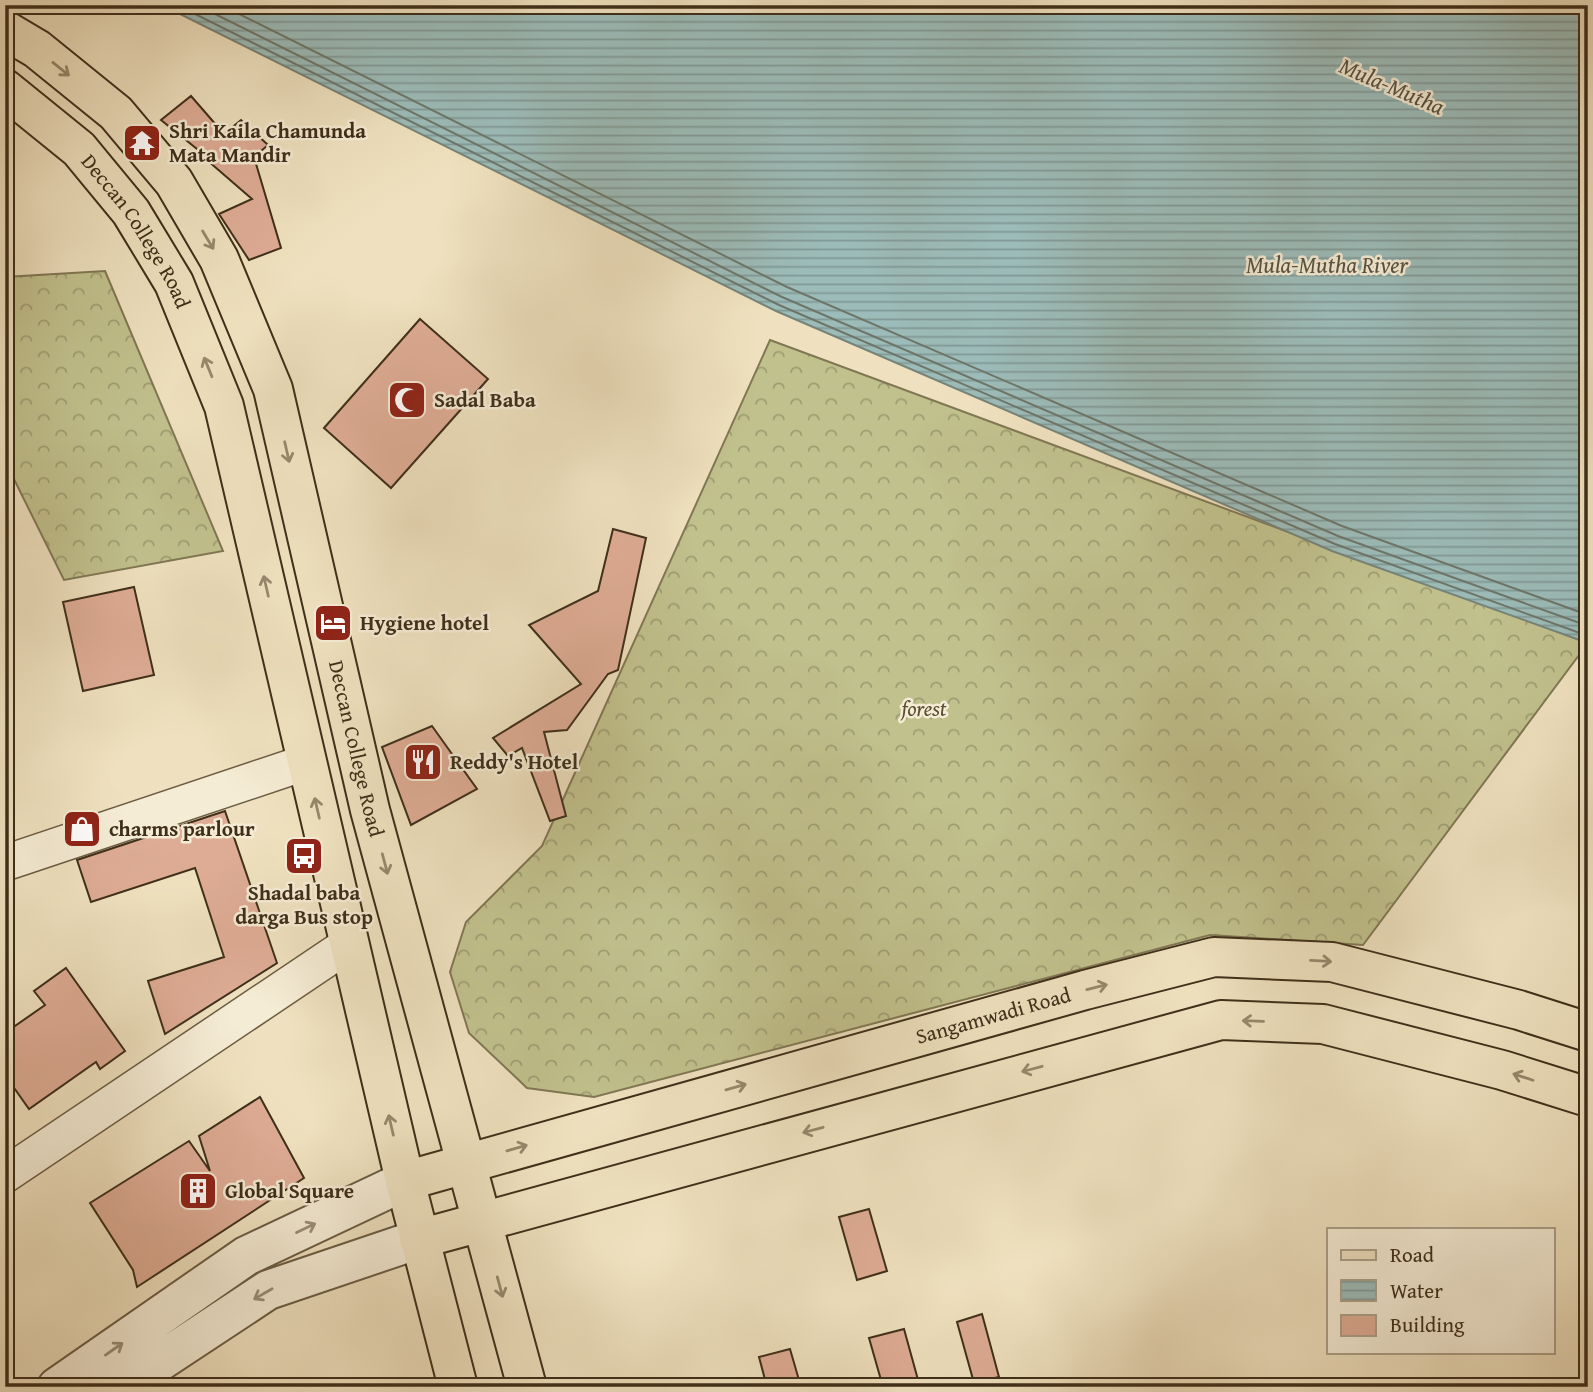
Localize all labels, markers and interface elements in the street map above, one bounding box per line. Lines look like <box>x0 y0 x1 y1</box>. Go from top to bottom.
water label: Mula-Mutha <box>1335 49 1450 123</box>
one-way arrow <box>52 61 70 76</box>
place label: Shri Kaila Chamunda Mata Mandir <box>169 115 366 170</box>
temple icon: Shri Kaila Chamunda Mata Mandir <box>121 122 163 164</box>
street label: Deccan College Road <box>74 147 199 314</box>
one-way arrow <box>201 229 215 249</box>
water label: Mula-Mutha River <box>1246 248 1410 281</box>
one-way arrow <box>201 356 214 378</box>
mosque icon: Sadal Baba <box>386 379 428 421</box>
place label: Sadal Baba <box>434 384 536 415</box>
one-way arrow <box>281 440 295 463</box>
one-way arrow <box>259 575 272 598</box>
hotel icon: Hygiene hotel <box>312 602 354 644</box>
place label: Hygiene hotel <box>360 607 489 638</box>
street label: Deccan College Road <box>321 657 393 841</box>
park label: forest <box>899 693 947 724</box>
restaurant icon: Reddy's Hotel <box>402 741 444 783</box>
place label: Reddy's Hotel <box>450 746 579 777</box>
one-way arrow <box>310 797 323 820</box>
shop icon: charms parlour <box>61 808 103 850</box>
place label: charms parlour <box>109 813 255 844</box>
bus stop icon: Shadal baba darga Bus stop <box>283 835 325 877</box>
one-way arrow <box>379 853 392 875</box>
place label: Shadal baba darga Bus stop <box>235 877 373 932</box>
one-way arrow <box>1309 955 1332 968</box>
street label: Sangamwadi Road <box>912 979 1075 1052</box>
one-way arrow <box>1085 980 1108 993</box>
one-way arrow <box>1242 1014 1265 1027</box>
one-way arrow <box>1021 1064 1043 1077</box>
one-way arrow <box>1512 1069 1534 1082</box>
one-way arrow <box>725 1080 747 1093</box>
one-way arrow <box>384 1114 398 1137</box>
one-way arrow <box>802 1124 825 1137</box>
one-way arrow <box>506 1141 528 1154</box>
building icon: Global Square <box>177 1170 219 1212</box>
place label: Global Square <box>225 1175 354 1206</box>
one-way arrow <box>295 1220 316 1234</box>
legend <box>1327 1228 1554 1354</box>
text: Road <box>1390 1239 1435 1270</box>
one-way arrow <box>494 1275 507 1298</box>
text: Water <box>1390 1275 1443 1306</box>
one-way arrow <box>253 1287 273 1301</box>
text: Building <box>1390 1309 1465 1340</box>
one-way arrow <box>104 1342 123 1356</box>

